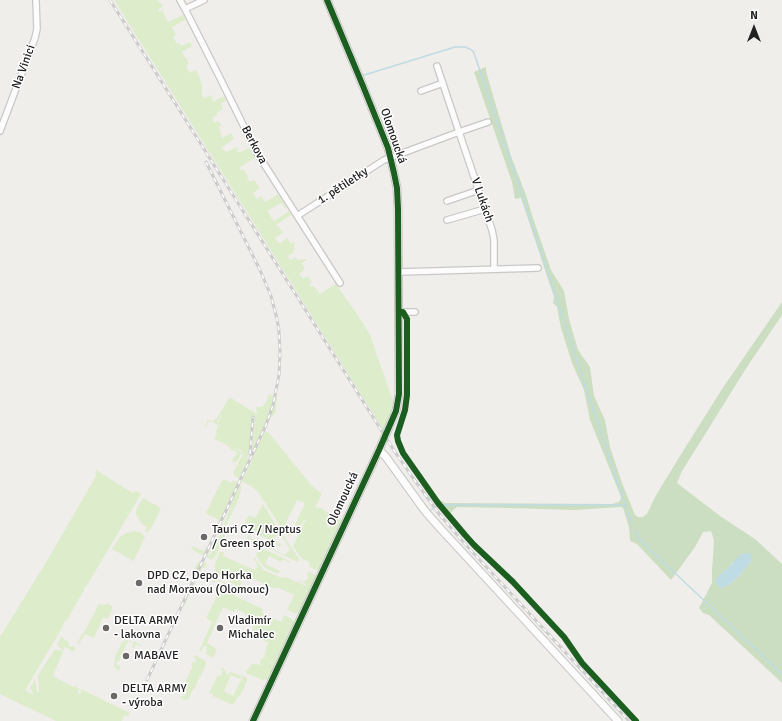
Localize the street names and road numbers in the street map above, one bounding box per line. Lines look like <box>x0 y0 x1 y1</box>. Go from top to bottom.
street label: Na Vinici <box>9 43 39 91</box>
street label: Olomoucká <box>377 106 409 166</box>
street label: Berkova <box>238 123 270 167</box>
street label: 1. pětiletky <box>315 164 371 208</box>
street label: V Lukách <box>468 176 496 224</box>
street label: Olomoucká <box>324 470 362 528</box>

